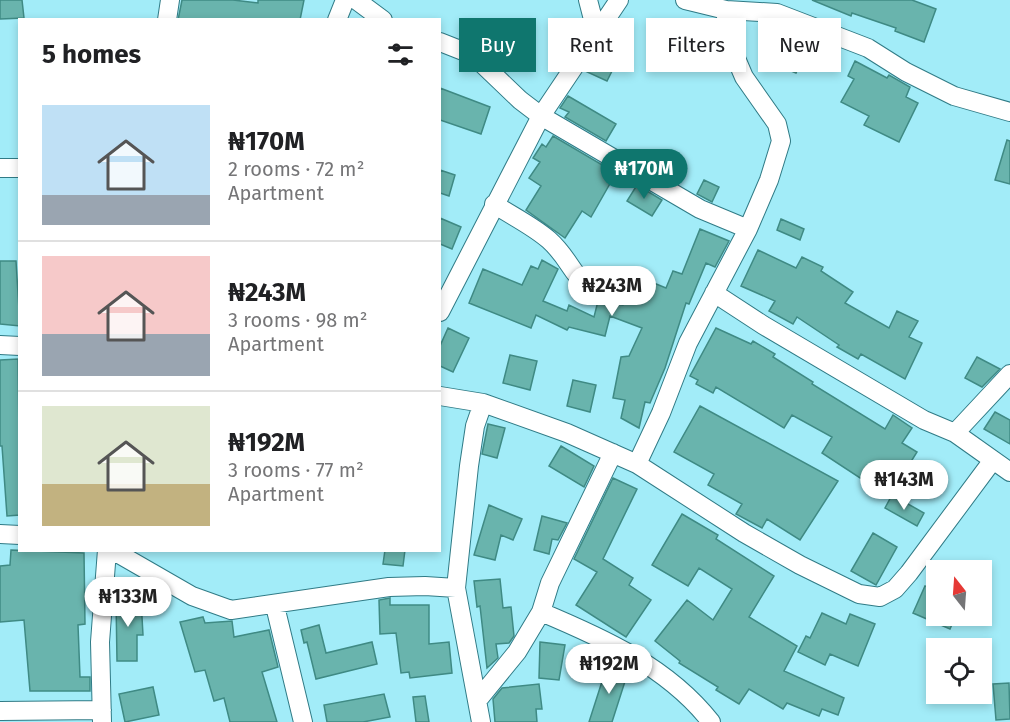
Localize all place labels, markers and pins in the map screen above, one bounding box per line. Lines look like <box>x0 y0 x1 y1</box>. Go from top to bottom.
pin: ₦170M <box>602 149 686 200</box>
pin: ₦243M <box>570 266 654 317</box>
pin: ₦143M <box>862 460 946 511</box>
pin: ₦133M <box>86 577 170 628</box>
pin: ₦192M <box>567 644 651 695</box>

